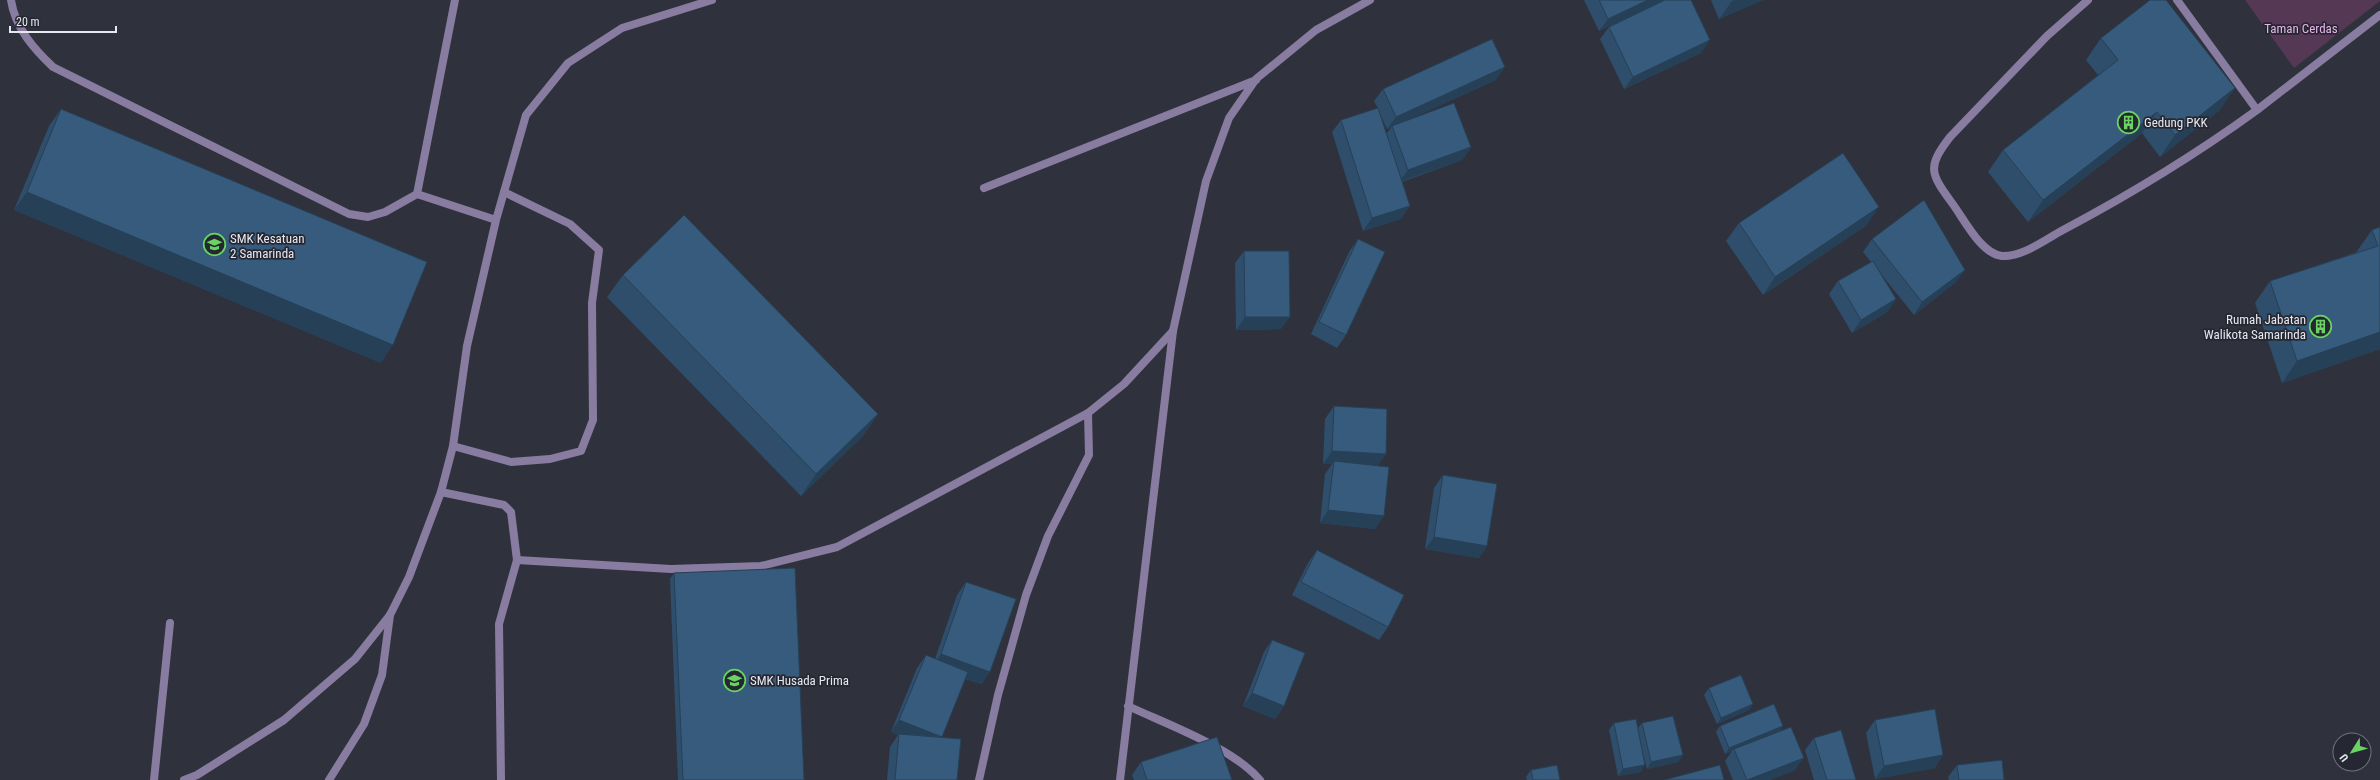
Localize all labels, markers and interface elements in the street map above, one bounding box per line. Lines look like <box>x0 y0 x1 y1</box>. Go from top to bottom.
scale bar <box>10 8 116 34</box>
text: 20 m <box>16 15 40 29</box>
park label: Taman Cerdas <box>2264 21 2338 36</box>
building icon: Gedung PKK <box>2115 109 2141 135</box>
place label: Gedung PKK <box>2144 115 2208 130</box>
place label: SMK Kesatuan 2 Samarinda <box>230 231 304 261</box>
school or university icon: SMK Kesatuan 2 Samarinda <box>202 232 228 258</box>
place label: Rumah Jabatan Walikota Samarinda <box>2204 312 2306 342</box>
building icon: Rumah Jabatan Walikota Samarinda <box>2308 313 2334 339</box>
school or university icon: SMK Husada Prima <box>721 667 747 693</box>
place label: SMK Husada Prima <box>750 673 849 688</box>
north arrow <box>2332 732 2372 772</box>
text: U <box>2337 751 2351 764</box>

